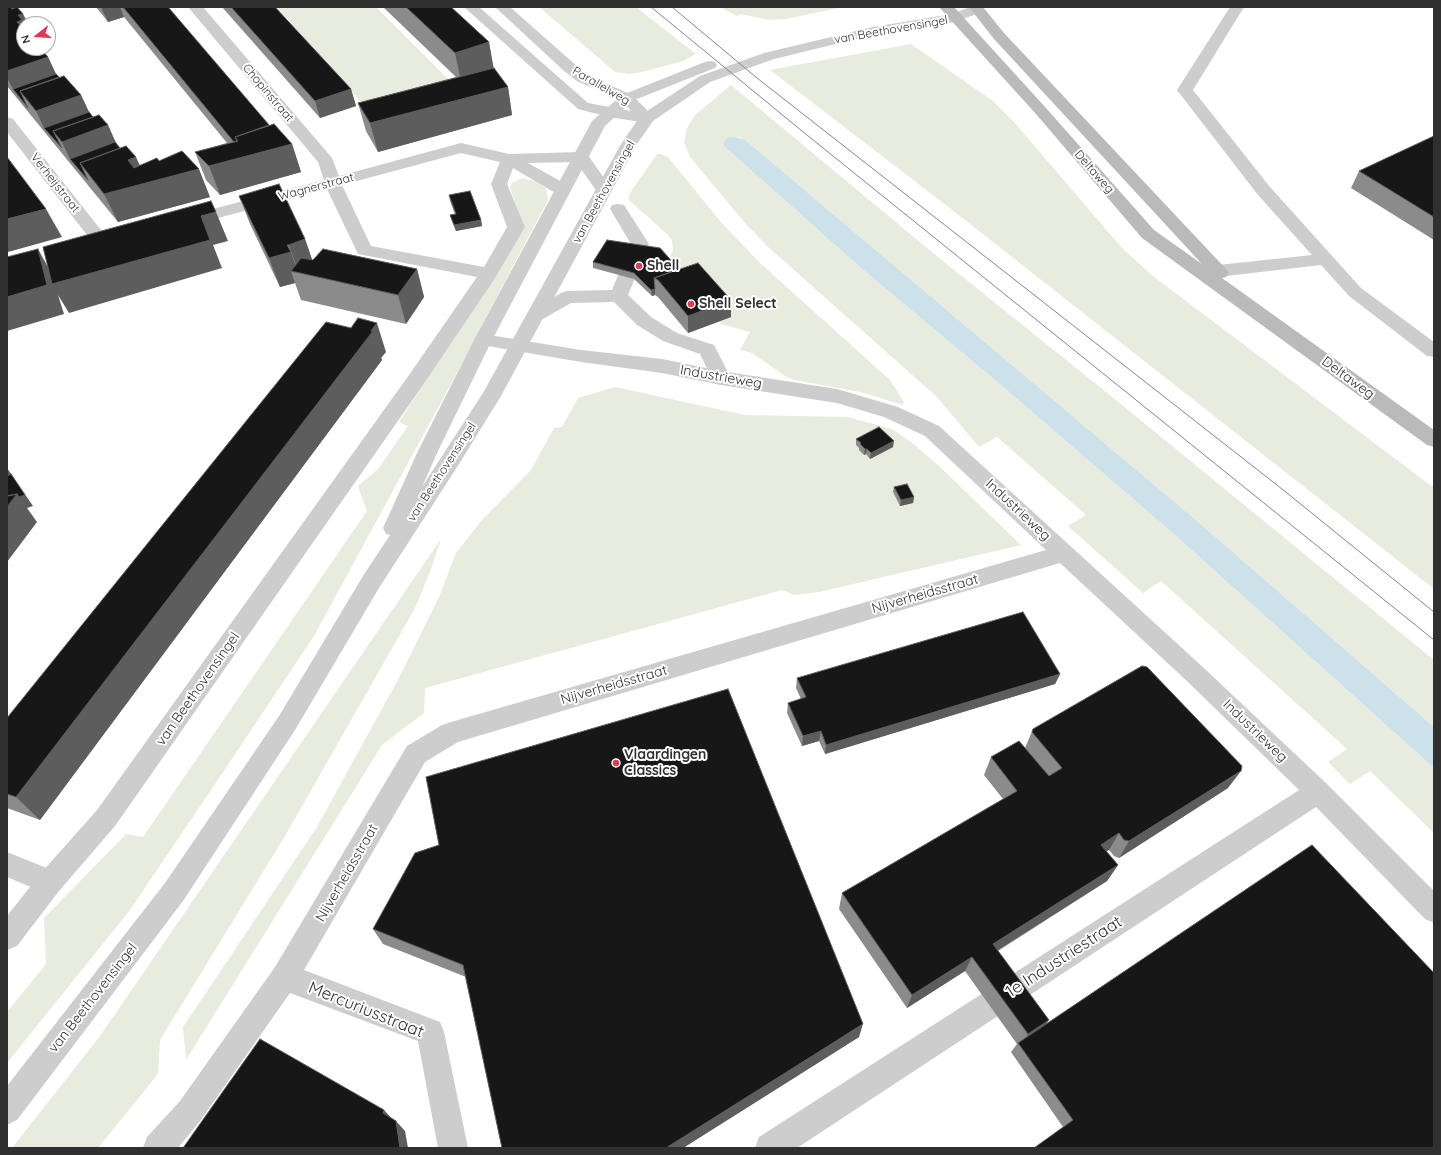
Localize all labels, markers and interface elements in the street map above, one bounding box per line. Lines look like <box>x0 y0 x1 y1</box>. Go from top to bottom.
street label: van Beethovensingel <box>833 13 949 47</box>
north arrow <box>16 16 56 56</box>
text: N <box>18 33 33 45</box>
street label: Chopinstraat <box>239 61 297 125</box>
street label: Parallelweg <box>570 64 632 108</box>
street label: van Beethovensingel <box>570 138 638 246</box>
street label: Deltaweg <box>1071 147 1117 197</box>
street label: Verheijstraat <box>27 150 83 216</box>
street label: Wagnerstraat <box>277 170 355 204</box>
place label: Shell <box>647 258 679 274</box>
marker: Shell <box>634 261 644 271</box>
place label: Shell Select <box>699 296 777 312</box>
marker: Shell Select <box>686 299 696 309</box>
street label: Deltaweg <box>1318 353 1378 403</box>
street label: Industrieweg <box>679 362 763 392</box>
street label: van Beethovensingel <box>405 420 479 524</box>
street label: Industrieweg <box>982 476 1054 544</box>
street label: Nijverheidsstraat <box>870 571 980 617</box>
street label: van Beethovensingel <box>153 629 243 749</box>
street label: Nijverheidsstraat <box>559 662 669 708</box>
street label: Industrieweg <box>1219 696 1291 766</box>
place label: Vlaardingen Classics <box>624 747 706 780</box>
marker: Vlaardingen Classics <box>611 758 621 768</box>
street label: Nijverheidsstraat <box>312 821 382 925</box>
street label: 1e Industriestraat <box>1002 912 1126 1002</box>
street label: van Beethovensingel <box>45 940 141 1056</box>
street label: Mercuriusstraat <box>305 978 427 1042</box>

